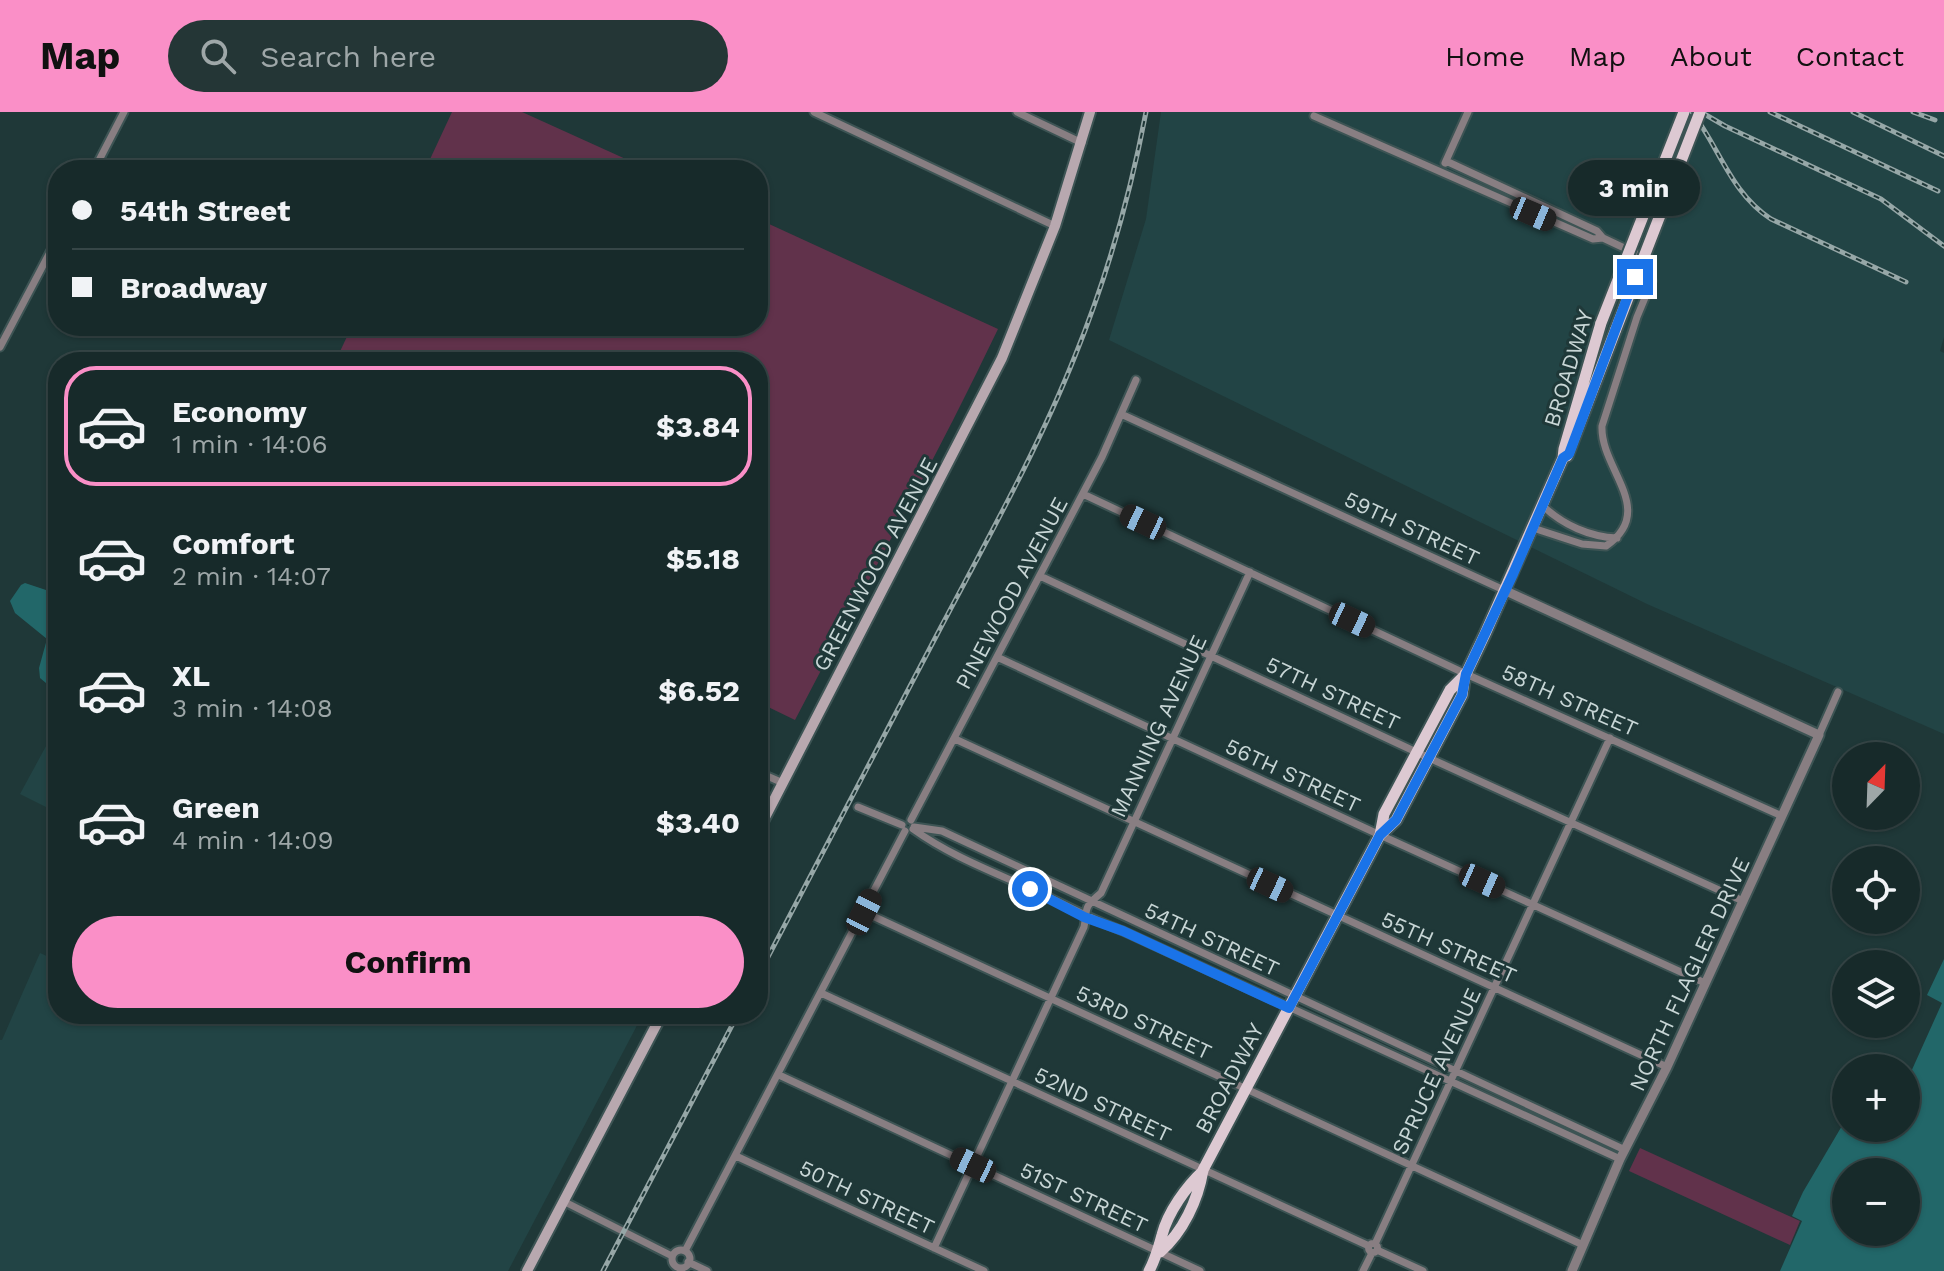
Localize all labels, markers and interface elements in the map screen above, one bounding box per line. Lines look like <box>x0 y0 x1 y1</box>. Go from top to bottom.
search box <box>168 20 728 92</box>
text: Map <box>40 34 120 78</box>
icon: search <box>196 34 240 78</box>
text: Search here <box>260 39 436 74</box>
text: Home <box>1445 40 1525 73</box>
text: Map <box>1569 40 1626 73</box>
text: About <box>1670 40 1752 73</box>
text: Contact <box>1796 40 1904 73</box>
callout: 3 min <box>1569 161 1701 217</box>
text: 3 min <box>1598 173 1670 203</box>
text: 54th Street <box>120 193 290 228</box>
car <box>1506 194 1560 234</box>
route end <box>1617 259 1653 295</box>
text: Broadway <box>120 270 267 305</box>
street label: BROADWAY <box>1539 306 1598 430</box>
icon: car <box>76 390 148 462</box>
text: Economy <box>172 394 307 429</box>
text: $3.84 <box>656 409 740 444</box>
text: 1 min · 14:06 <box>172 429 328 459</box>
street label: GREENWOOD AVENUE <box>808 453 942 675</box>
street label: 59TH STREET <box>1340 486 1483 571</box>
street label: PINEWOOD AVENUE <box>950 493 1073 693</box>
car <box>1116 501 1170 543</box>
icon: car <box>76 522 148 594</box>
text: Comfort <box>172 526 294 561</box>
text: $5.18 <box>666 541 740 576</box>
text: 2 min · 14:07 <box>172 561 331 591</box>
car <box>1325 599 1379 641</box>
street label: MANNING AVENUE <box>1105 631 1212 821</box>
street label: 57TH STREET <box>1262 652 1404 735</box>
icon: car <box>76 654 148 726</box>
text: XL <box>172 658 210 693</box>
street label: 58TH STREET <box>1498 659 1642 742</box>
text: $6.52 <box>658 673 740 708</box>
text: 3 min · 14:08 <box>172 693 333 723</box>
street label: 56TH STREET <box>1221 733 1364 818</box>
north arrow <box>1832 742 1920 830</box>
map controls <box>1832 742 1920 1246</box>
icon: car <box>76 786 148 858</box>
text: Green <box>172 790 260 825</box>
text: $3.40 <box>656 805 740 840</box>
text: 4 min · 14:09 <box>172 825 334 855</box>
button: locate <box>1832 846 1920 934</box>
street label: NORTH FLAGLER DRIVE <box>1624 853 1755 1095</box>
car <box>1455 860 1509 902</box>
car <box>1243 864 1297 906</box>
route start <box>1012 871 1048 907</box>
car <box>842 885 886 939</box>
street label: 54TH STREET <box>1141 897 1283 982</box>
street label: 55TH STREET <box>1377 906 1520 988</box>
button: Confirm <box>72 916 744 1008</box>
button: layers <box>1832 950 1920 1038</box>
street label: 53RD STREET <box>1072 980 1215 1065</box>
street label: SPRUCE AVENUE <box>1387 984 1486 1158</box>
street label: BROADWAY <box>1190 1019 1269 1138</box>
button: + <box>1832 1054 1920 1142</box>
street label: 52ND STREET <box>1030 1062 1175 1147</box>
car <box>946 1144 1000 1186</box>
street label: 50TH STREET <box>795 1155 938 1240</box>
street label: 51ST STREET <box>1016 1157 1151 1238</box>
button: − <box>1832 1158 1920 1246</box>

